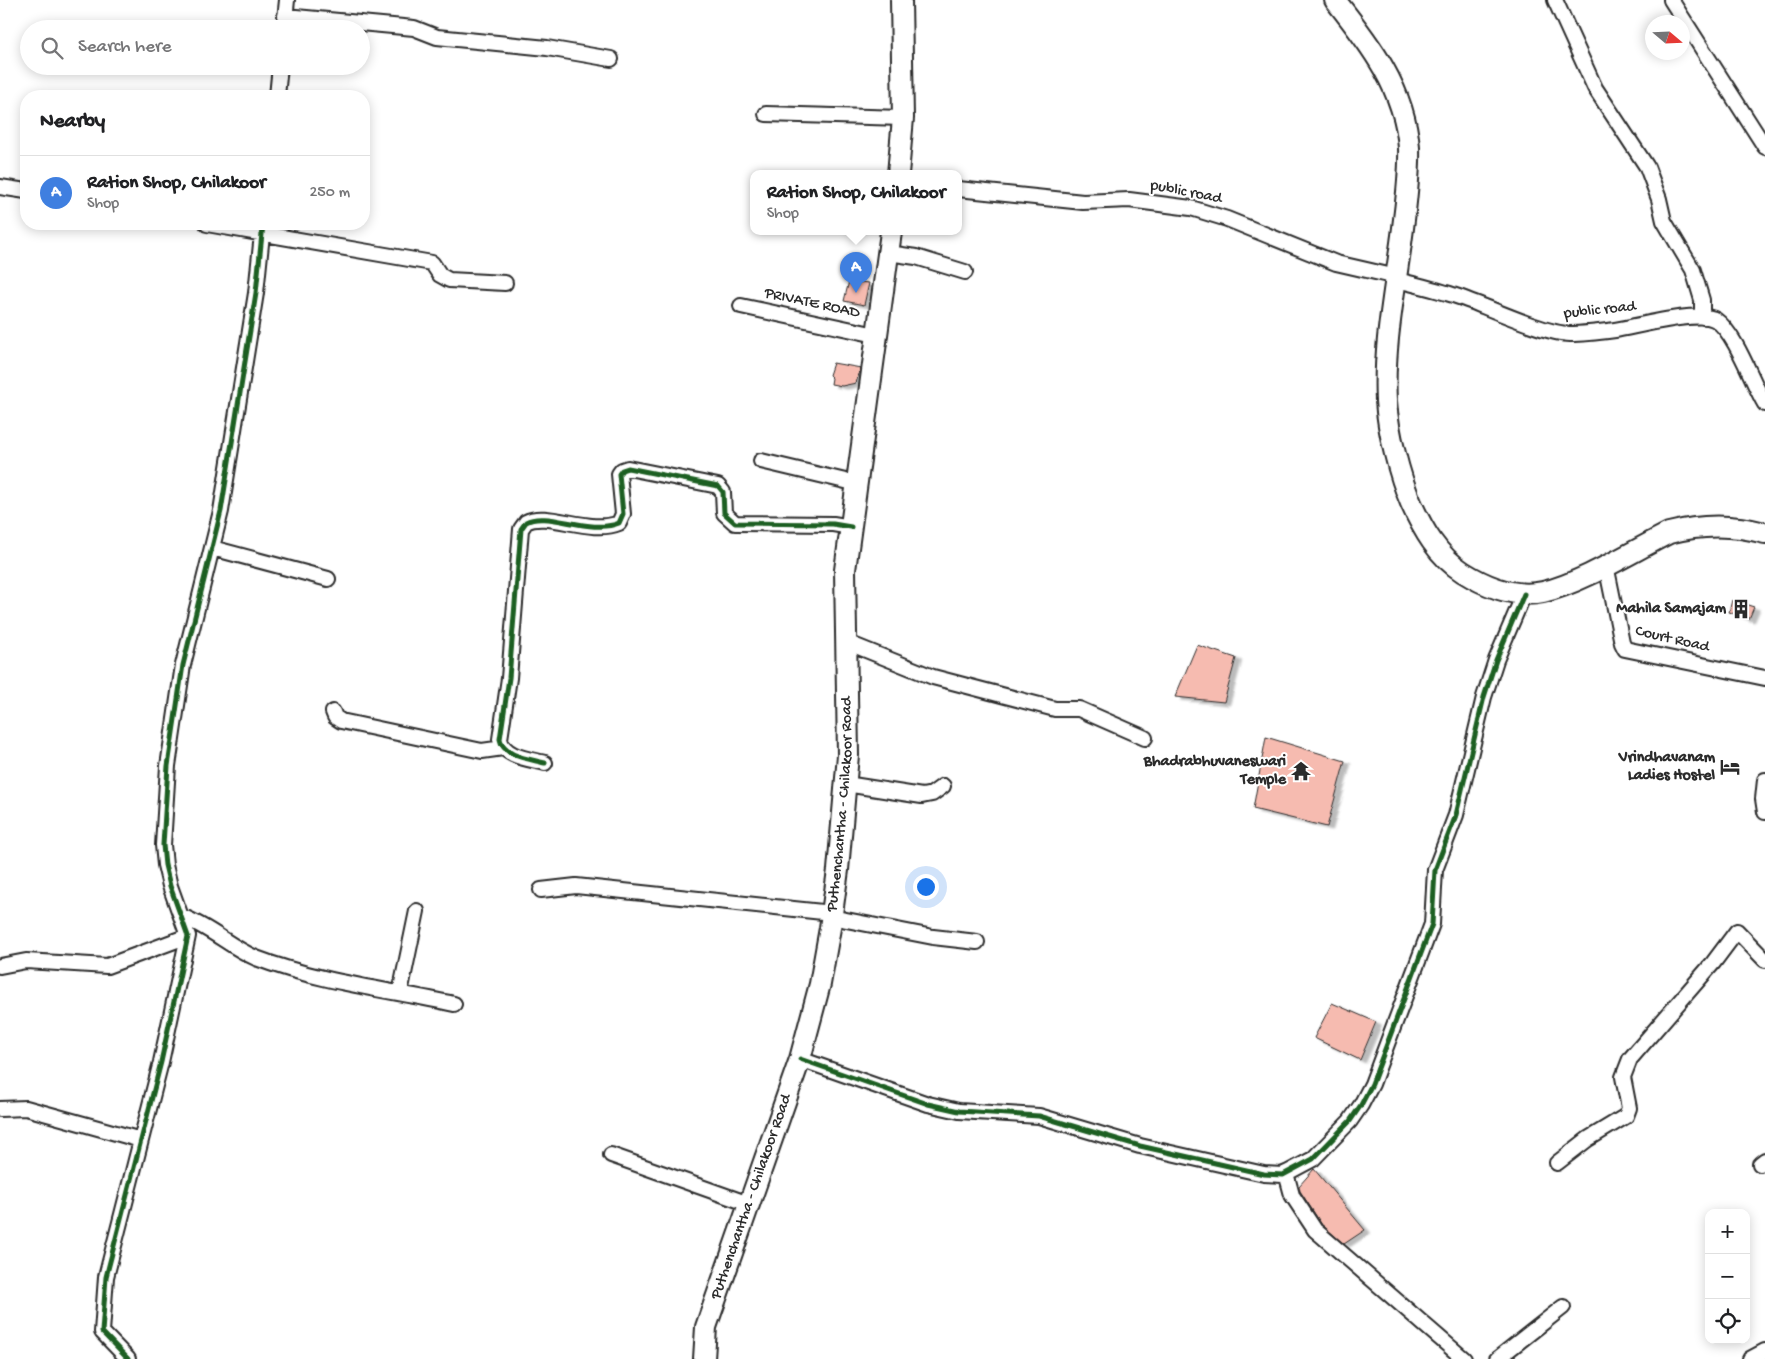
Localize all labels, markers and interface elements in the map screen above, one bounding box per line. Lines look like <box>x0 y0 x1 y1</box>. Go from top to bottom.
north arrow <box>1645 15 1690 60</box>
search box <box>20 20 370 75</box>
icon: search <box>38 34 66 62</box>
text: Search here <box>78 36 172 59</box>
text: Nearby <box>40 110 105 135</box>
popup <box>750 170 962 235</box>
text: Ration Shop, Chilakoor <box>87 172 266 195</box>
street label: public road <box>1148 177 1225 210</box>
text: Ration Shop, Chilakoor <box>767 182 945 205</box>
text: A <box>51 184 61 203</box>
text: 250 m <box>310 184 350 203</box>
text: Shop <box>87 195 119 214</box>
text: Shop <box>767 205 799 224</box>
pin: A <box>840 252 872 293</box>
street label: PRIVATE ROAD <box>762 284 862 324</box>
street label: public road <box>1562 298 1639 324</box>
building icon: Mahila Samajam <box>1730 598 1752 620</box>
place label: Mahila Samajam <box>1616 600 1727 619</box>
street label: Court Road <box>1633 622 1712 658</box>
street label: Puthenchantha - Chilakoor Road <box>823 695 858 914</box>
place label: Vrindhavanam Ladies Hostel <box>1618 749 1716 786</box>
place label: Bhadrabhuvaneswari Temple <box>1143 753 1287 790</box>
hotel icon: Vrindhavanam Ladies Hostel <box>1719 756 1741 778</box>
temple icon: Bhadrabhuvaneswari Temple <box>1290 760 1312 782</box>
your location <box>913 874 939 900</box>
street label: Puthenchantha - Chilakoor Road <box>707 1090 797 1303</box>
map controls <box>1705 1209 1750 1344</box>
button: + <box>1705 1209 1750 1254</box>
button: − <box>1705 1254 1750 1299</box>
button: locate <box>1705 1299 1750 1344</box>

